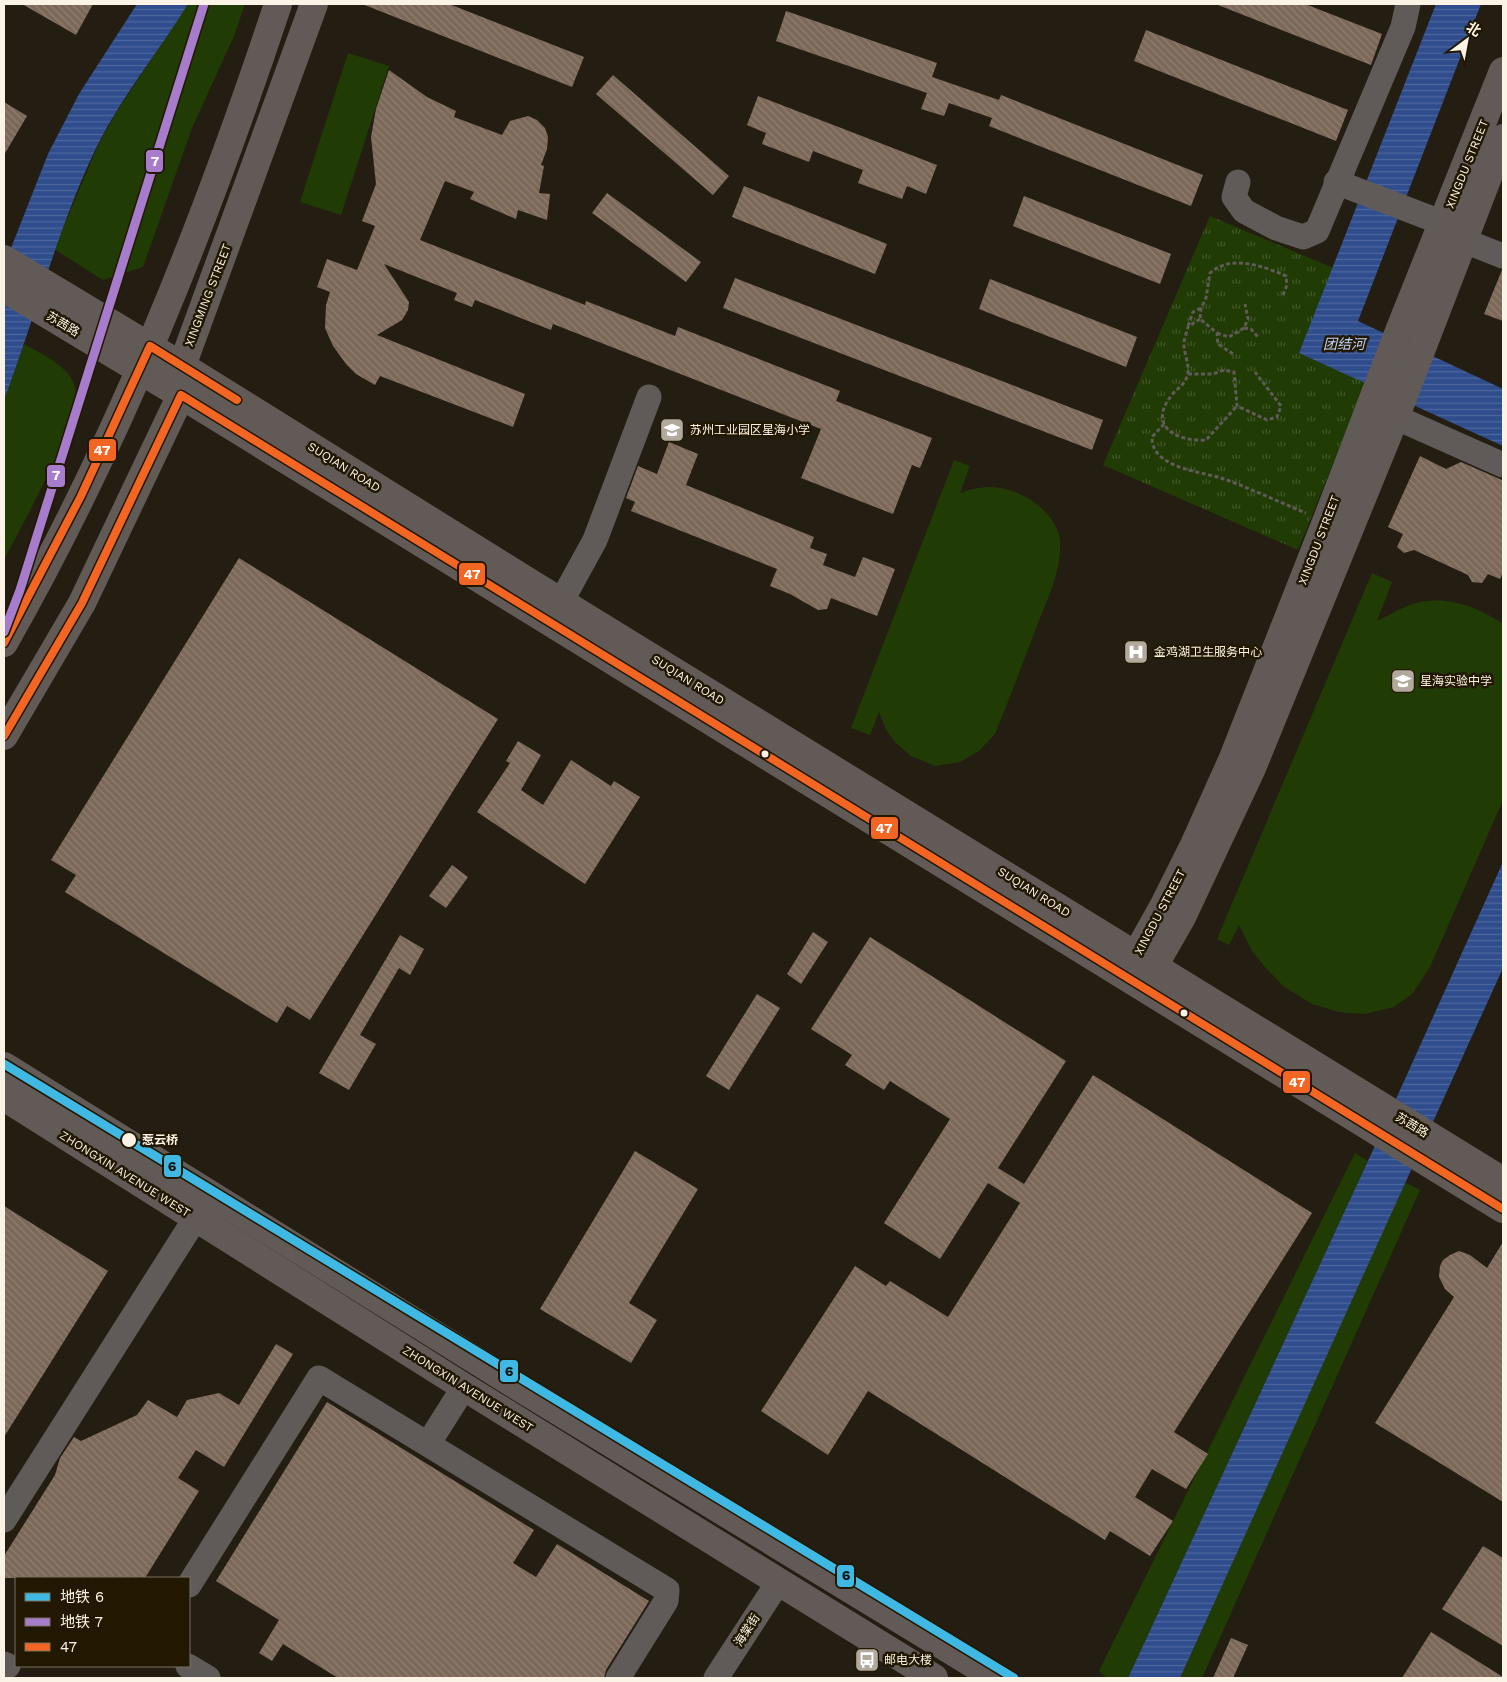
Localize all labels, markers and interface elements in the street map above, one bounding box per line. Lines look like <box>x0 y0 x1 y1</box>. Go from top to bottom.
north arrow <box>1442 15 1492 65</box>
text: 北 <box>1464 18 1484 39</box>
street label: XINGDU STREET <box>1443 118 1491 210</box>
line badge: 7 <box>145 149 164 173</box>
text: 7 <box>151 153 160 169</box>
street label: XINGMING STREET <box>182 242 234 348</box>
street label: 苏茜路 <box>44 309 82 339</box>
water label: 团结河 <box>1323 336 1368 352</box>
school or university icon: 苏州工业园区星海小学 <box>659 417 685 443</box>
place label: 苏州工业园区星海小学 <box>690 423 810 437</box>
line badge: 47 <box>88 438 117 462</box>
street label: SUQIAN ROAD <box>305 439 383 495</box>
text: 47 <box>94 442 111 458</box>
line badge: 7 <box>46 464 66 488</box>
text: 7 <box>52 467 61 483</box>
street label: XINGDU STREET <box>1296 493 1342 587</box>
line badge: 47 <box>458 562 486 586</box>
text: 47 <box>464 566 481 582</box>
hospital icon: 金鸡湖卫生服务中心 <box>1123 639 1149 665</box>
place label: 金鸡湖卫生服务中心 <box>1154 645 1262 659</box>
street label: SUQIAN ROAD <box>649 652 727 708</box>
school or university icon: 星海实验中学 <box>1390 668 1416 694</box>
place label: 星海实验中学 <box>1420 674 1492 688</box>
unlabelled marker <box>760 749 770 759</box>
line badge: 47 <box>870 816 899 840</box>
text: 47 <box>876 820 893 836</box>
street label: SUQIAN ROAD <box>995 864 1073 920</box>
street label: XINGDU STREET <box>1132 867 1188 957</box>
unlabelled marker <box>1179 1008 1189 1018</box>
line badge: 47 <box>1282 1070 1311 1094</box>
text: 47 <box>1289 1074 1306 1090</box>
street label: 苏茜路 <box>1393 1110 1431 1140</box>
street label: ZHONGXIN AVENUE WEST <box>57 1128 193 1220</box>
marker: 惹云桥 <box>120 1131 138 1149</box>
place label: 惹云桥 <box>142 1133 178 1147</box>
line badge: 6 <box>163 1154 182 1178</box>
text: 6 <box>168 1158 177 1174</box>
street label: ZHONGXIN AVENUE WEST <box>400 1343 536 1435</box>
line badge: 6 <box>499 1359 519 1383</box>
text: 6 <box>505 1363 514 1379</box>
line badge: 6 <box>836 1564 855 1588</box>
text: 6 <box>842 1567 851 1583</box>
legend <box>15 1577 190 1667</box>
text: 地铁 6 <box>60 1588 104 1606</box>
street label: 海棠街 <box>731 1611 763 1649</box>
text: 地铁 7 <box>60 1613 103 1631</box>
text: 47 <box>60 1638 77 1656</box>
bus stop icon: 邮电大楼 <box>854 1647 880 1673</box>
place label: 邮电大楼 <box>884 1653 932 1667</box>

